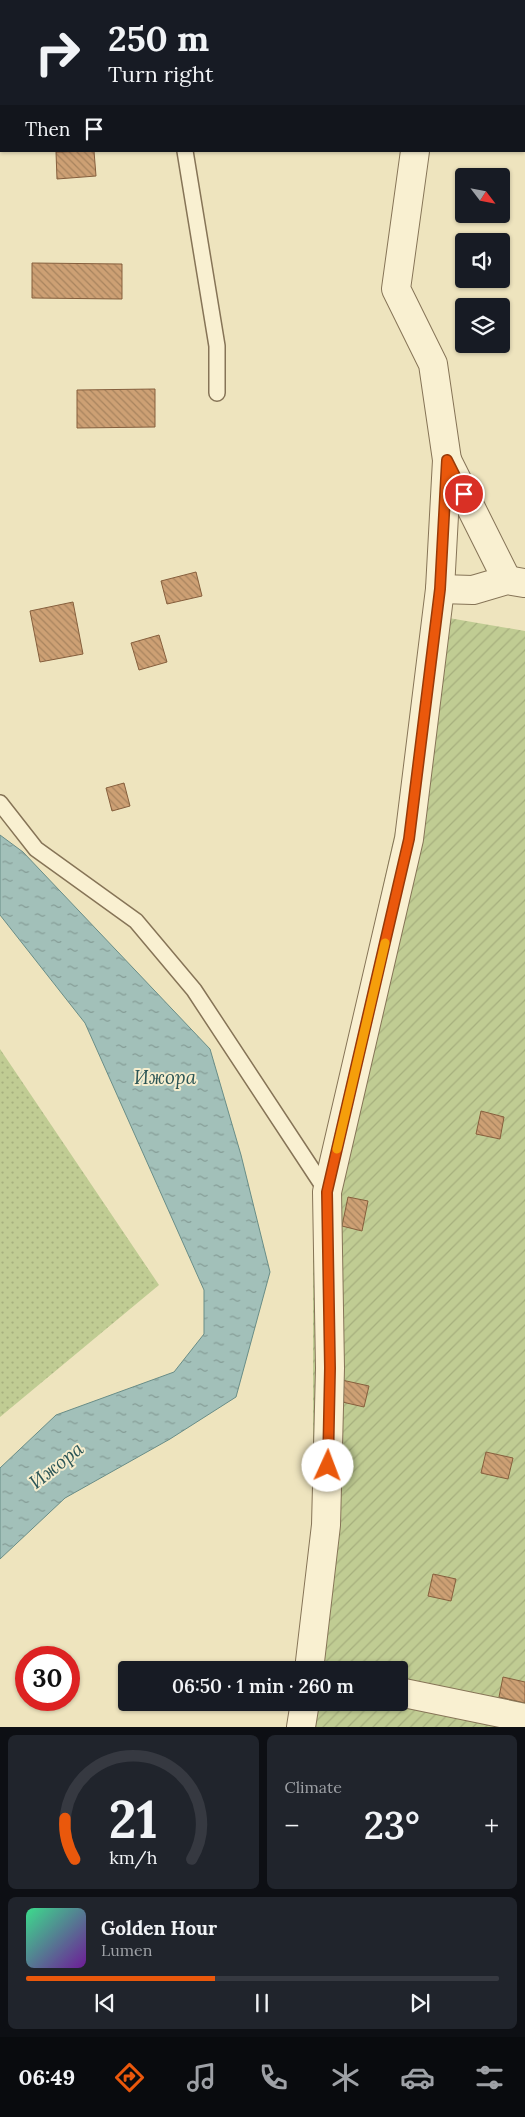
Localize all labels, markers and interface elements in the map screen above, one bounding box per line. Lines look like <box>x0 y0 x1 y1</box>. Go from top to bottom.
text: 250 m <box>108 16 209 61</box>
icon: right <box>25 20 90 85</box>
text: Turn right <box>108 60 213 88</box>
icon: arrive <box>80 115 108 143</box>
text: Then <box>25 117 70 141</box>
north arrow <box>455 168 510 222</box>
map controls <box>455 168 510 353</box>
button: sound <box>455 233 510 288</box>
button: layers <box>455 298 510 353</box>
pin <box>443 473 485 515</box>
icon: arrive <box>450 480 478 508</box>
water label: Ижора <box>134 1065 197 1089</box>
water label: Ижора <box>24 1436 88 1494</box>
position arrow <box>301 1439 353 1491</box>
speed limit sign: 30 <box>15 1646 80 1711</box>
text: 06:50 · 1 min · 260 m <box>172 1674 354 1698</box>
text: Climate <box>285 1777 342 1797</box>
text: 21 <box>109 1786 158 1852</box>
text: 23° <box>364 1801 420 1849</box>
text: − <box>285 1808 299 1844</box>
text: + <box>484 1808 499 1844</box>
text: km/h <box>109 1846 158 1869</box>
text: Golden Hour <box>101 1916 217 1940</box>
text: Lumen <box>101 1940 153 1960</box>
icon: previous <box>91 1989 119 2017</box>
icon: pause <box>248 1989 276 2017</box>
icon: next <box>406 1989 434 2017</box>
icon: directions <box>112 2060 147 2095</box>
icon: music <box>184 2060 219 2095</box>
icon: phone <box>256 2060 291 2095</box>
icon: climate <box>328 2060 363 2095</box>
icon: car <box>400 2060 435 2095</box>
icon: filters <box>472 2060 507 2095</box>
text: 06:49 <box>18 2063 75 2091</box>

